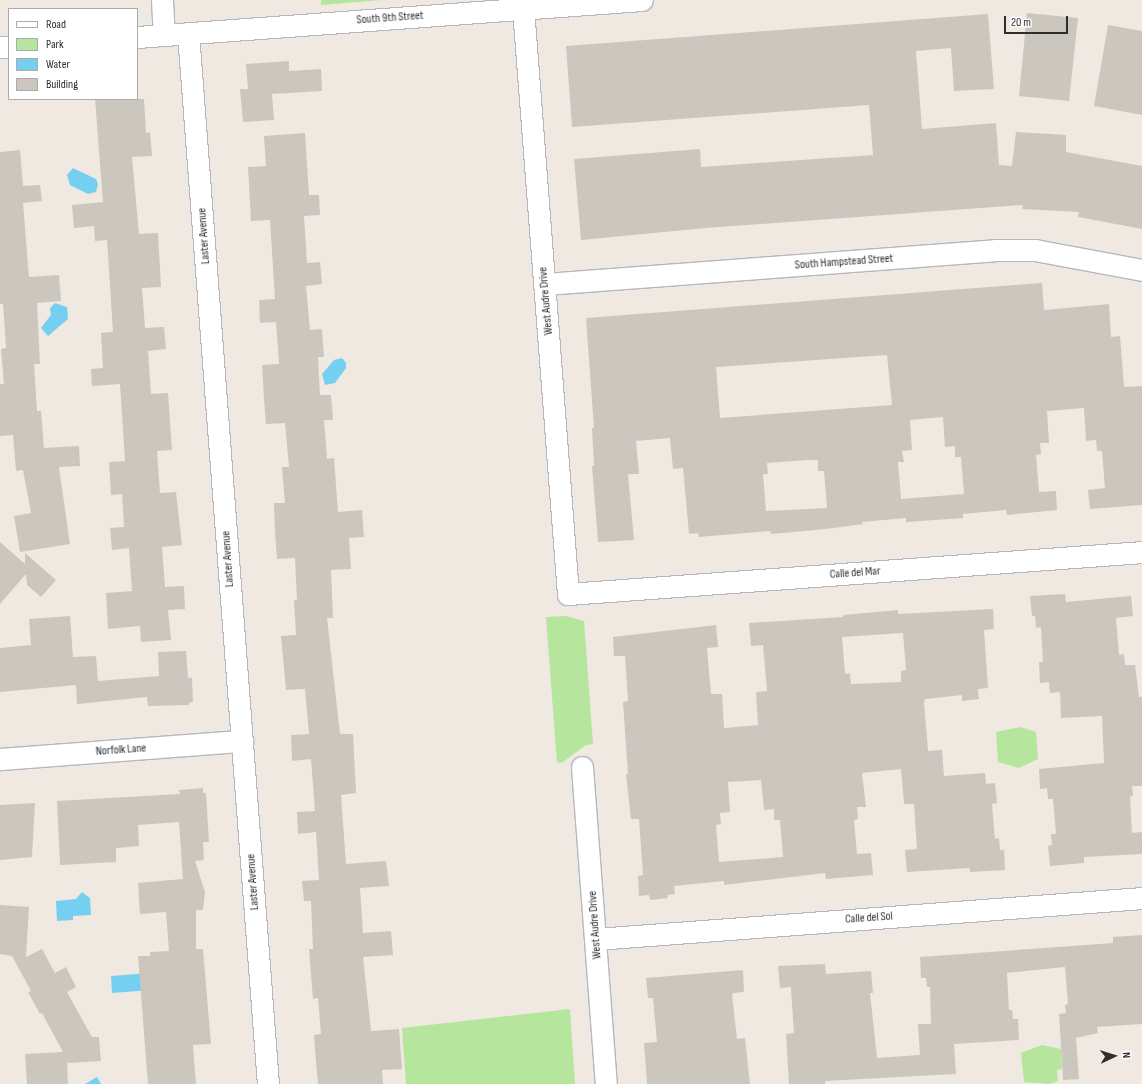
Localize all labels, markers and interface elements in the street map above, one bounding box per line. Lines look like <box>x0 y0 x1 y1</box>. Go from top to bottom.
legend <box>8 8 138 100</box>
street label: South 9th Street <box>356 8 424 28</box>
scale bar <box>1006 8 1070 34</box>
text: 20 m <box>1011 15 1031 30</box>
text: Road <box>46 17 66 32</box>
text: Park <box>46 37 64 52</box>
text: Water <box>46 57 70 72</box>
text: Building <box>46 77 78 92</box>
street label: Laster Avenue <box>195 207 213 265</box>
street label: South Hampstead Street <box>794 251 894 273</box>
street label: West Audre Drive <box>536 266 556 336</box>
street label: Laster Avenue <box>219 530 237 588</box>
street label: Calle del Mar <box>829 564 881 582</box>
street label: Norfolk Lane <box>95 741 147 759</box>
street label: Laster Avenue <box>244 853 262 911</box>
street label: West Audre Drive <box>585 890 605 960</box>
street label: Calle del Sol <box>845 909 893 927</box>
north arrow <box>1094 1036 1134 1076</box>
text: N <box>1120 1052 1133 1059</box>

